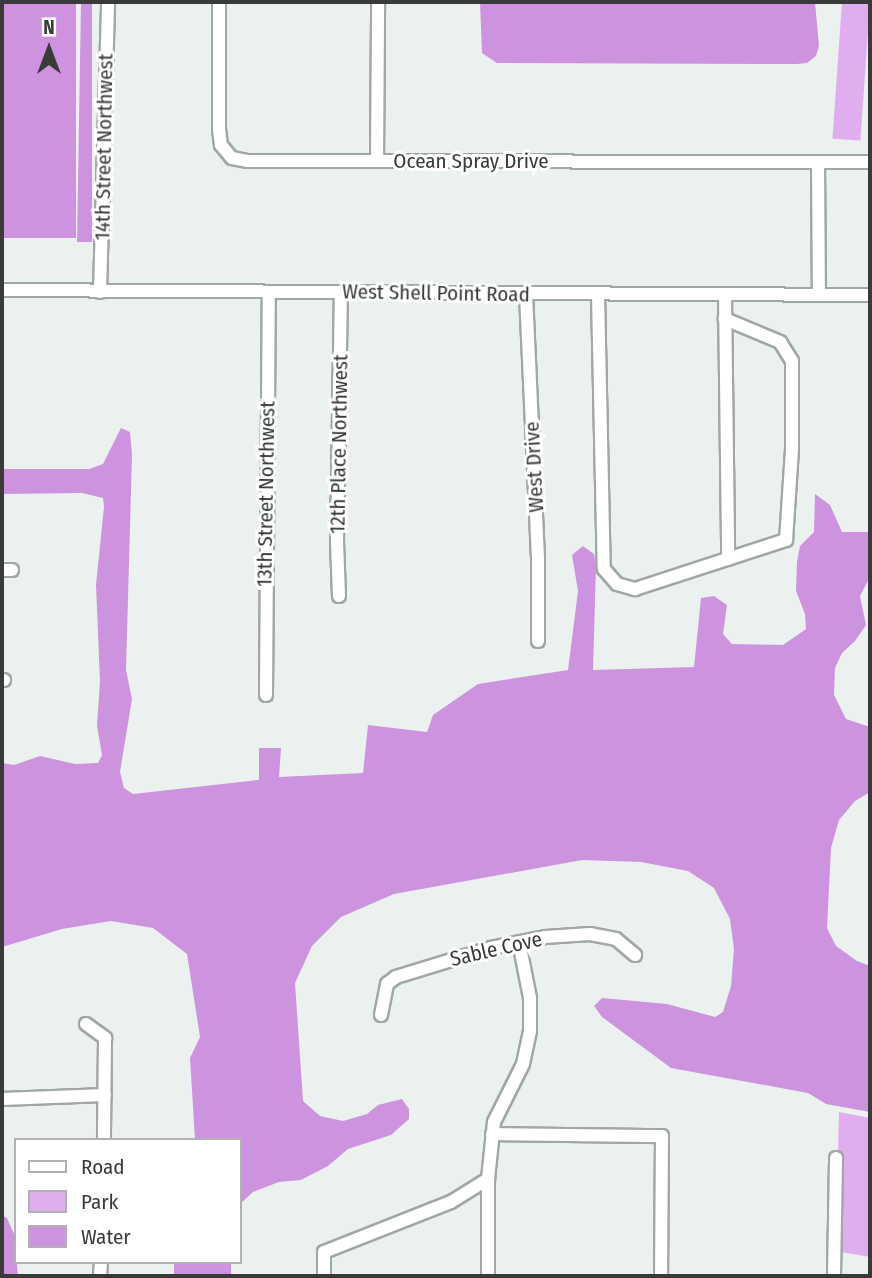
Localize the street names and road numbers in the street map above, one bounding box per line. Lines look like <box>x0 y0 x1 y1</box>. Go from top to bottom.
street label: 14th Street Northwest <box>90 53 118 241</box>
street label: Ocean Spray Drive <box>393 148 549 174</box>
street label: West Shell Point Road <box>342 279 530 307</box>
street label: 12th Place Northwest <box>325 354 353 534</box>
street label: 13th Street Northwest <box>252 401 280 587</box>
street label: West Drive <box>519 421 549 513</box>
street label: Sable Cove <box>448 926 544 972</box>

